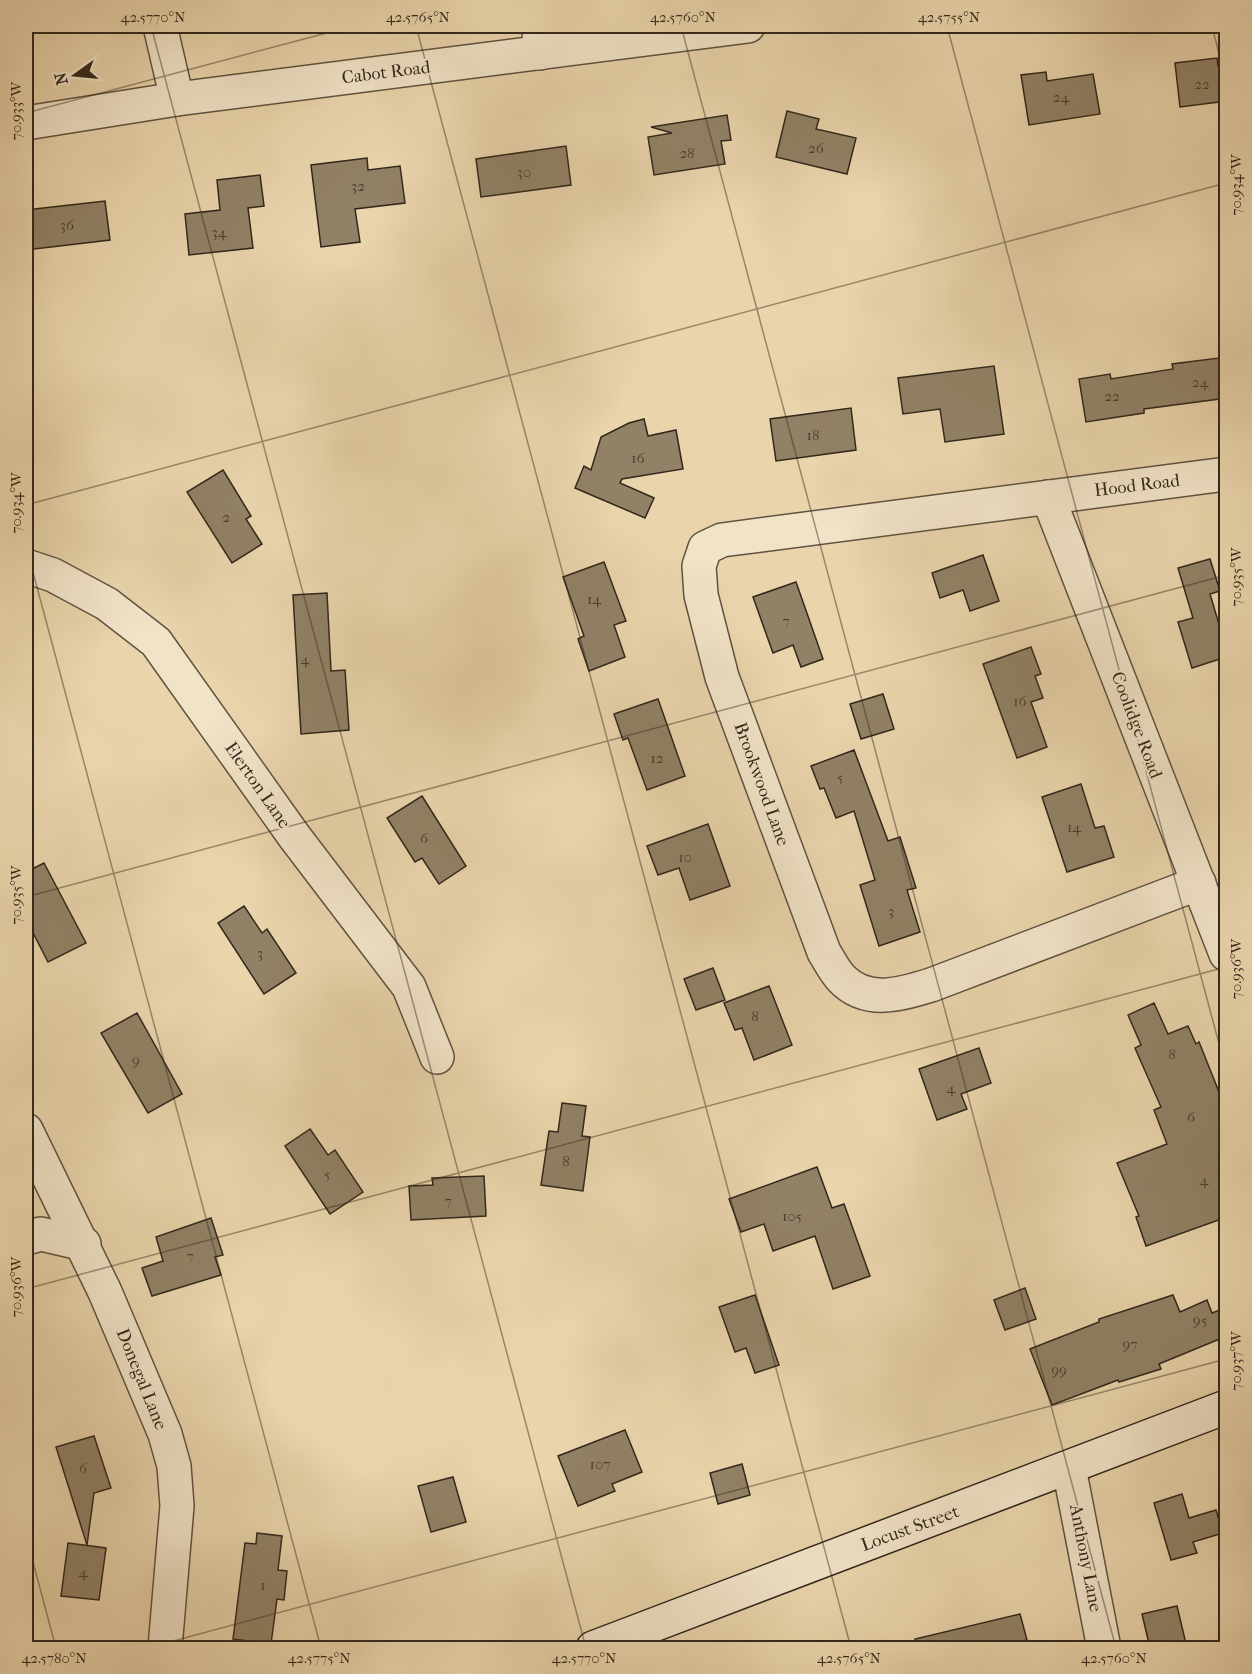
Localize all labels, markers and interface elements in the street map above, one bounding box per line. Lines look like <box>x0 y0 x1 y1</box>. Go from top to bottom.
text: 42.5770°N <box>121 8 186 26</box>
text: 42.5765°N <box>386 8 451 26</box>
text: 42.5760°N <box>650 8 717 26</box>
text: 42.5755°N <box>918 8 981 26</box>
north arrow <box>45 45 105 105</box>
street label: Cabot Road <box>340 57 432 88</box>
text: N <box>50 70 72 87</box>
house number: 22 <box>1194 75 1210 93</box>
text: 70.933°W <box>7 80 25 140</box>
house number: 24 <box>1053 88 1070 106</box>
house number: 26 <box>808 139 825 157</box>
house number: 28 <box>679 144 695 162</box>
text: 70.934°W <box>1227 153 1245 216</box>
house number: 30 <box>517 163 531 181</box>
house number: 32 <box>351 177 365 195</box>
house number: 36 <box>60 216 75 234</box>
house number: 34 <box>211 223 228 241</box>
house number: 24 <box>1192 373 1209 391</box>
house number: 22 <box>1104 387 1120 405</box>
house number: 18 <box>807 426 819 444</box>
house number: 16 <box>631 449 646 467</box>
street label: Hood Road <box>1093 470 1181 501</box>
text: 70.934°W <box>7 471 25 534</box>
house number: 2 <box>222 508 230 526</box>
text: 70.935°W <box>1227 546 1245 606</box>
house number: 14 <box>587 590 602 608</box>
house number: 7 <box>782 612 790 630</box>
house number: 4 <box>301 650 311 668</box>
street label: Coolidge Road <box>1107 669 1167 782</box>
house number: 16 <box>1013 692 1028 710</box>
street label: Brookwood Lane <box>729 719 794 849</box>
street label: Elerton Lane <box>220 738 295 833</box>
house number: 12 <box>650 749 664 767</box>
house number: 5 <box>837 768 843 786</box>
house number: 14 <box>1067 818 1082 836</box>
house number: 6 <box>420 829 429 847</box>
house number: 10 <box>678 848 692 866</box>
text: 70.935°W <box>7 864 25 924</box>
house number: 3 <box>888 902 894 920</box>
text: 70.936°W <box>1227 937 1245 999</box>
house number: 3 <box>257 944 263 962</box>
house number: 8 <box>751 1007 759 1025</box>
house number: 8 <box>1168 1045 1176 1063</box>
house number: 9 <box>132 1051 140 1069</box>
house number: 4 <box>947 1079 957 1097</box>
house number: 6 <box>1187 1108 1196 1126</box>
house number: 8 <box>562 1152 570 1170</box>
house number: 5 <box>324 1165 330 1183</box>
house number: 4 <box>1200 1171 1210 1189</box>
house number: 7 <box>444 1192 452 1210</box>
house number: 105 <box>782 1207 802 1225</box>
house number: 7 <box>186 1247 194 1265</box>
text: 70.936°W <box>7 1255 25 1317</box>
house number: 95 <box>1193 1311 1207 1329</box>
street label: Donegal Lane <box>112 1326 171 1433</box>
text: 70.937°W <box>1227 1330 1245 1391</box>
house number: 97 <box>1122 1335 1138 1353</box>
house number: 99 <box>1051 1361 1067 1379</box>
house number: 107 <box>590 1455 610 1473</box>
house number: 6 <box>79 1459 88 1477</box>
street label: Locust Street <box>858 1501 963 1556</box>
street label: Anthony Lane <box>1065 1501 1106 1614</box>
house number: 4 <box>79 1563 89 1581</box>
house number: 1 <box>260 1576 266 1594</box>
text: 42.5780°N <box>21 1649 87 1667</box>
text: 42.5775°N <box>287 1649 351 1667</box>
text: 42.5770°N <box>552 1649 617 1667</box>
text: 42.5765°N <box>817 1649 882 1667</box>
text: 42.5760°N <box>1081 1649 1148 1667</box>

